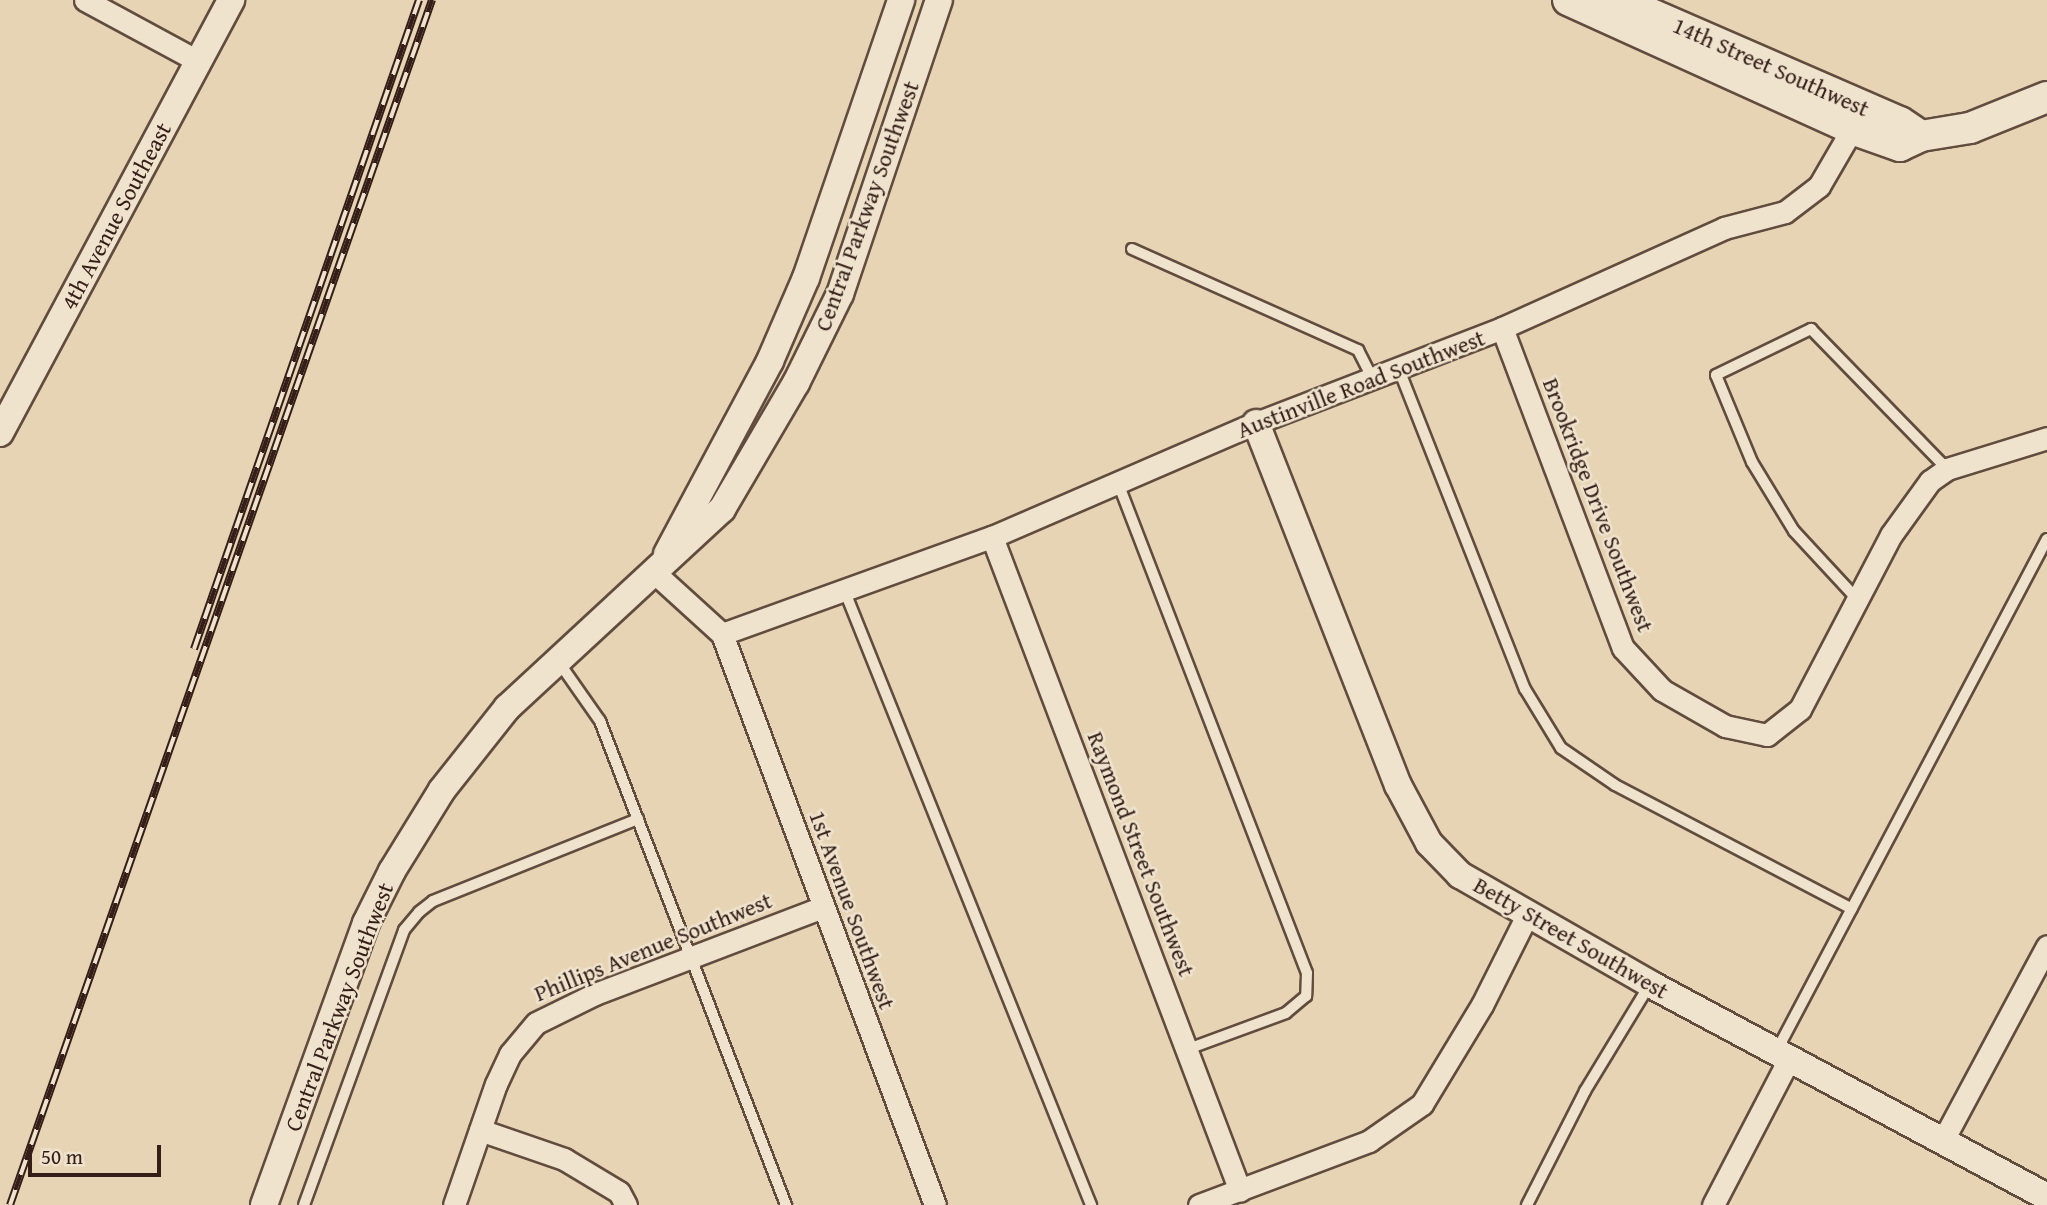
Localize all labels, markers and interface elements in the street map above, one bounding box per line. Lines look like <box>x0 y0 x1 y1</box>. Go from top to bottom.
street label: 14th Street Southwest <box>1669 11 1873 123</box>
street label: Central Parkway Southwest <box>809 77 925 335</box>
street label: 4th Avenue Southeast <box>55 118 177 314</box>
street label: Austinville Road Southwest <box>1233 324 1489 444</box>
street label: Brookridge Drive Southwest <box>1537 374 1659 636</box>
street label: Raymond Street Southwest <box>1082 728 1200 980</box>
street label: 1st Avenue Southwest <box>803 807 901 1013</box>
street label: Betty Street Southwest <box>1469 871 1673 1005</box>
street label: Central Parkway Southwest <box>279 879 399 1135</box>
street label: Phillips Avenue Southwest <box>530 887 776 1007</box>
scale bar <box>32 1132 164 1176</box>
text: 50 m <box>41 1141 83 1172</box>

